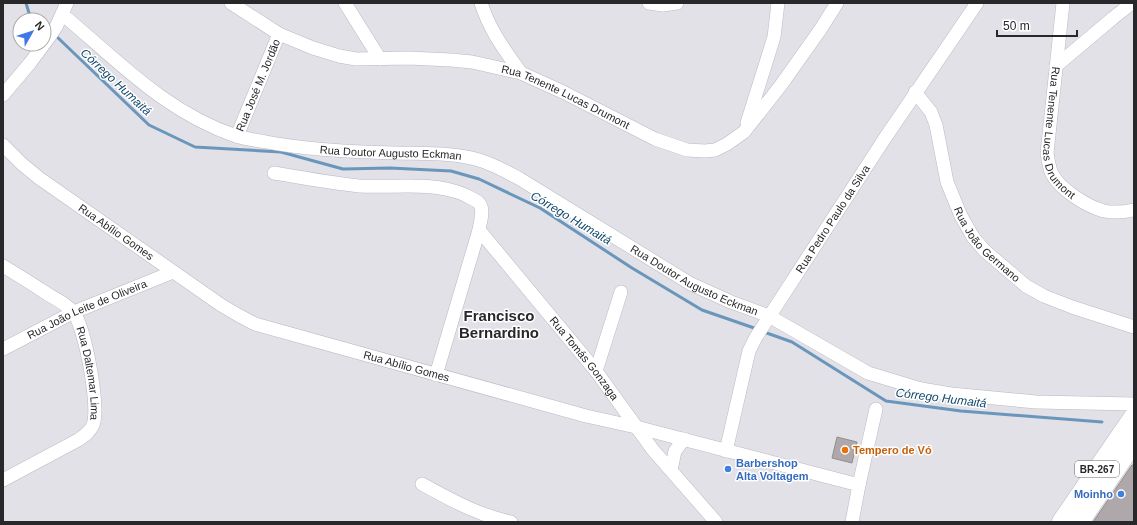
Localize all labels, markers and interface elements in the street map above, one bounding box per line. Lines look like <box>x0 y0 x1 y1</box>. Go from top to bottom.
north arrow <box>12 12 52 52</box>
scale bar <box>997 12 1077 38</box>
text: N <box>33 19 47 33</box>
text: 50 m <box>1003 19 1030 33</box>
street label: Rua José M. Jordão <box>234 37 282 133</box>
water label: Córrego Humaitá <box>78 46 154 118</box>
street label: Rua Tenente Lucas Drumont <box>500 63 632 131</box>
street label: Rua Tenente Lucas Drumont <box>1041 66 1078 201</box>
street label: Rua Doutor Augusto Eckman <box>319 143 463 162</box>
street label: Rua Pedro Paulo da Silva <box>793 162 872 275</box>
water label: Córrego Humaitá <box>528 188 614 248</box>
street label: Rua Abílio Gomes <box>76 202 156 262</box>
street label: Rua João Germano <box>952 205 1022 284</box>
street label: Rua Doutor Augusto Eckman <box>628 242 760 317</box>
street label: Rua João Leite de Oliveira <box>25 277 149 341</box>
district label: Francisco Bernardino <box>459 307 539 341</box>
street label: Rua Tomás Gonzaga <box>547 314 622 403</box>
street label: Rua Daltemar Lima <box>74 325 101 422</box>
street label: Rua Abílio Gomes <box>362 348 451 384</box>
water label: Córrego Humaitá <box>895 385 988 411</box>
place label: Tempero de Vó <box>853 444 932 456</box>
marker: Tempero de Vó <box>840 445 850 455</box>
place label: Barbershop Alta Voltagem <box>736 457 809 482</box>
road number: BR-267 <box>1075 461 1119 477</box>
marker: Barbershop Alta Voltagem <box>723 464 733 474</box>
place label: Moinho <box>1074 488 1113 500</box>
marker: Moinho <box>1116 489 1126 499</box>

